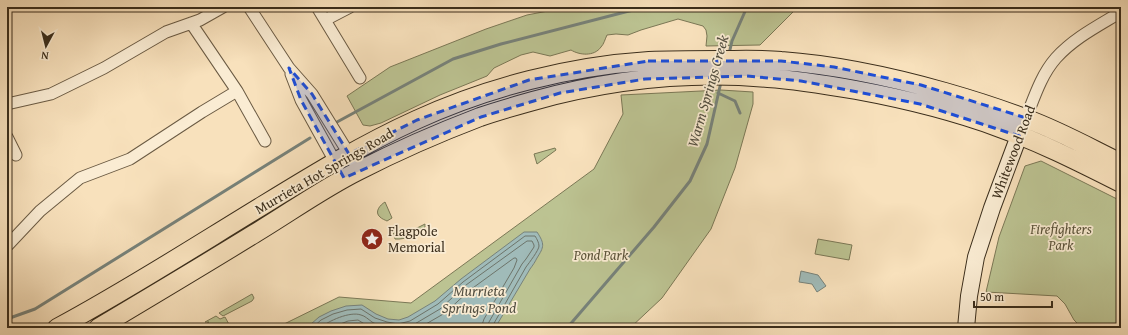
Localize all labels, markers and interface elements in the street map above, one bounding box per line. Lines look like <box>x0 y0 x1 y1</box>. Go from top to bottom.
north arrow <box>26 26 66 66</box>
water label: Warm Springs Creek <box>682 32 734 149</box>
text: N <box>40 47 49 64</box>
street label: Whitewood Road <box>986 102 1040 202</box>
street label: Murrieta Hot Springs Road <box>251 123 397 219</box>
park label: Firefighters Park <box>1029 219 1092 255</box>
place label: Flagpole Memorial <box>388 221 445 257</box>
place icon: Flagpole Memorial <box>359 226 385 252</box>
park label: Pond Park <box>573 245 629 265</box>
water label: Murrieta Springs Pond <box>442 280 516 318</box>
scale bar <box>974 283 1052 309</box>
text: 50 m <box>980 288 1004 305</box>

